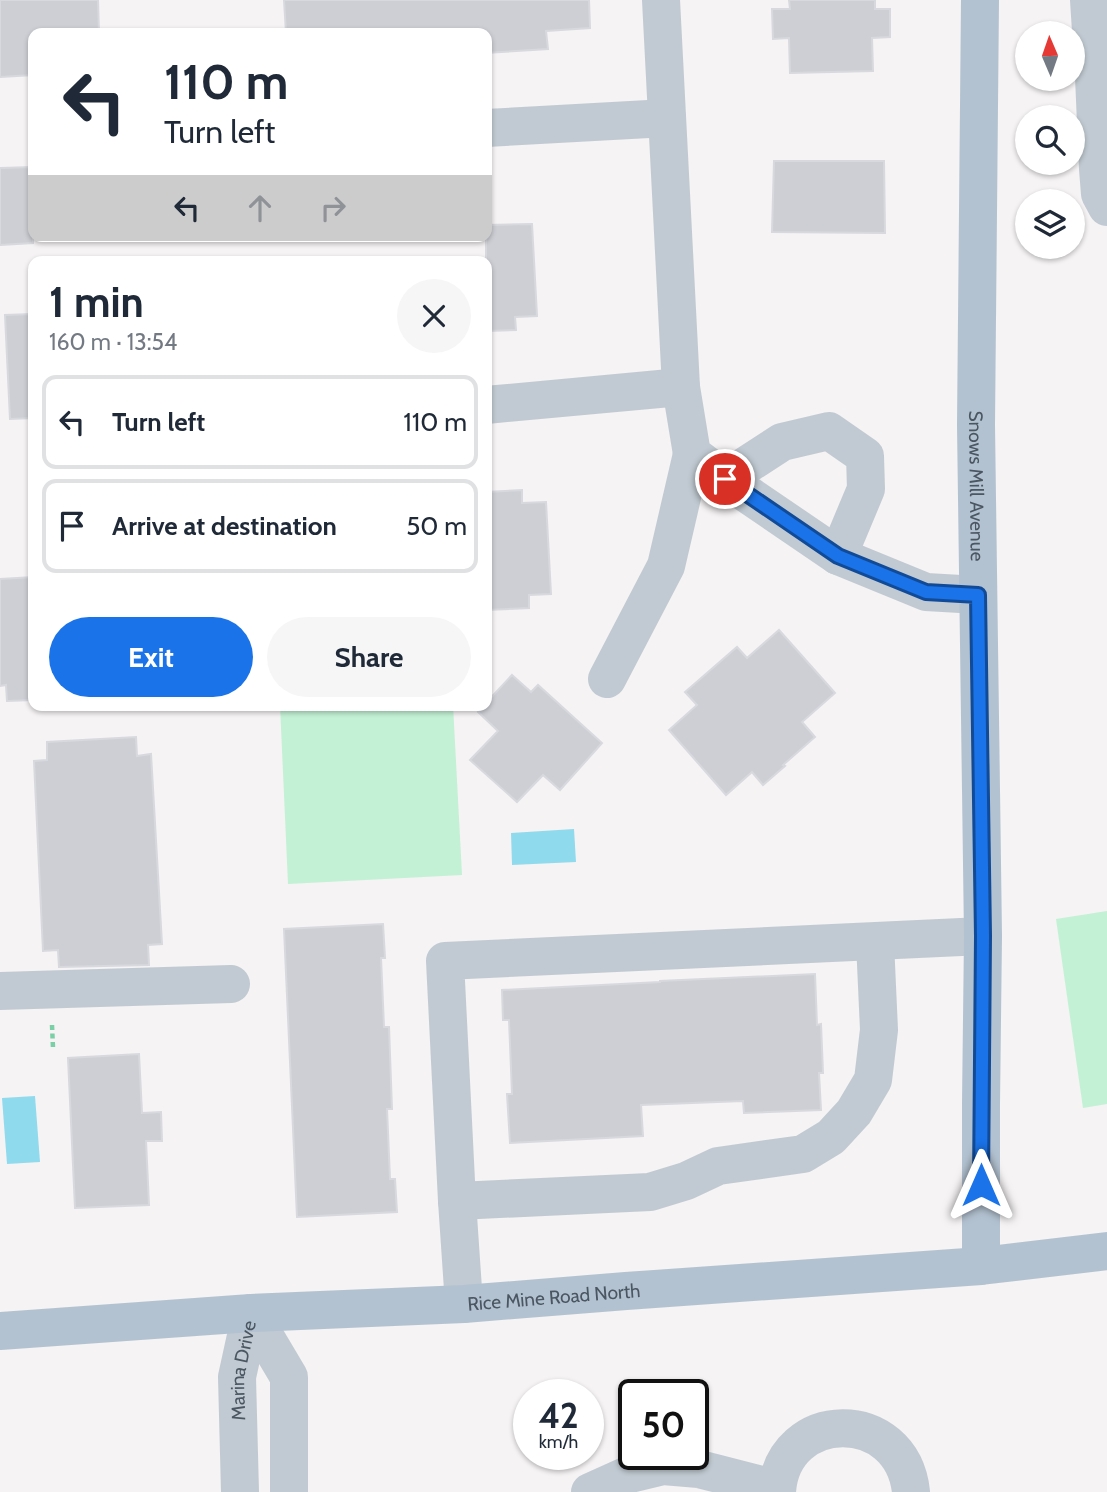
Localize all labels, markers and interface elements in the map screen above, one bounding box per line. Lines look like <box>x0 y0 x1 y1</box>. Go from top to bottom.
north arrow <box>1015 21 1085 91</box>
map controls <box>1015 21 1085 259</box>
text: 110 m <box>164 52 288 111</box>
icon: left <box>49 56 140 147</box>
button: search <box>1015 105 1085 175</box>
text: Turn left <box>164 112 275 151</box>
icon: left <box>168 189 206 227</box>
icon: ahead <box>241 189 279 227</box>
icon: right <box>314 189 352 227</box>
button: layers <box>1015 189 1085 259</box>
text: 1 min <box>49 276 144 328</box>
button: close <box>397 279 471 353</box>
text: 160 m · 13:54 <box>49 328 177 356</box>
icon: left <box>53 403 91 441</box>
text: Turn left <box>112 406 205 438</box>
text: 110 m <box>403 406 467 438</box>
street label: Snows Mill Avenue <box>964 411 989 562</box>
pin <box>695 449 755 509</box>
icon: arrive <box>706 460 744 498</box>
icon: arrive <box>53 507 91 545</box>
text: Arrive at destination <box>112 510 337 542</box>
text: 50 m <box>406 510 467 542</box>
button: Exit <box>49 617 253 697</box>
button: Share <box>267 617 471 697</box>
position arrow <box>944 1148 1018 1222</box>
street label: Rice Mine Road North <box>466 1279 641 1315</box>
street label: Marina Drive <box>225 1318 261 1421</box>
speed limit sign: 50 <box>618 1379 709 1470</box>
text: 42 <box>538 1394 579 1437</box>
text: km/h <box>539 1431 578 1453</box>

